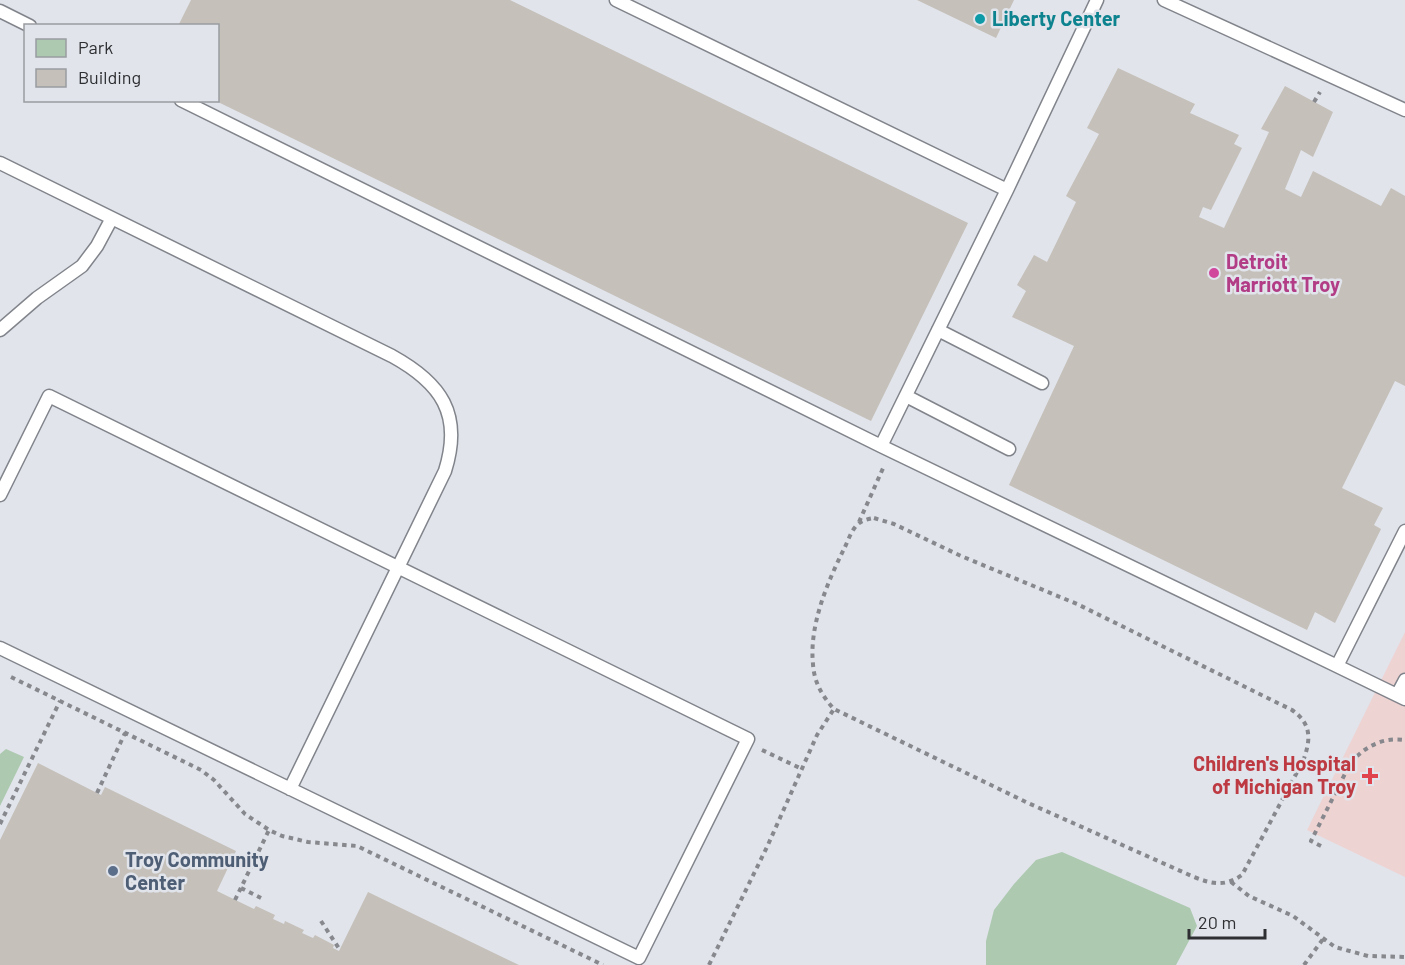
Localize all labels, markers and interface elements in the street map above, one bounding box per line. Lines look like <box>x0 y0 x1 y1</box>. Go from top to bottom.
place label: Liberty Center <box>992 6 1121 30</box>
marker: Liberty Center <box>973 12 987 26</box>
legend <box>24 24 219 102</box>
text: Park <box>78 36 113 58</box>
text: Building <box>78 66 141 88</box>
place label: Detroit Marriott Troy <box>1226 249 1340 296</box>
marker: Detroit Marriott Troy <box>1207 266 1221 280</box>
place label: Children's Hospital of Michigan Troy <box>1193 751 1356 798</box>
marker: Children's Hospital of Michigan Troy <box>1361 767 1379 785</box>
place label: Troy Community Center <box>125 847 269 894</box>
marker: Troy Community Center <box>106 864 120 878</box>
scale bar <box>1189 902 1266 940</box>
text: 20 m <box>1198 911 1236 933</box>

